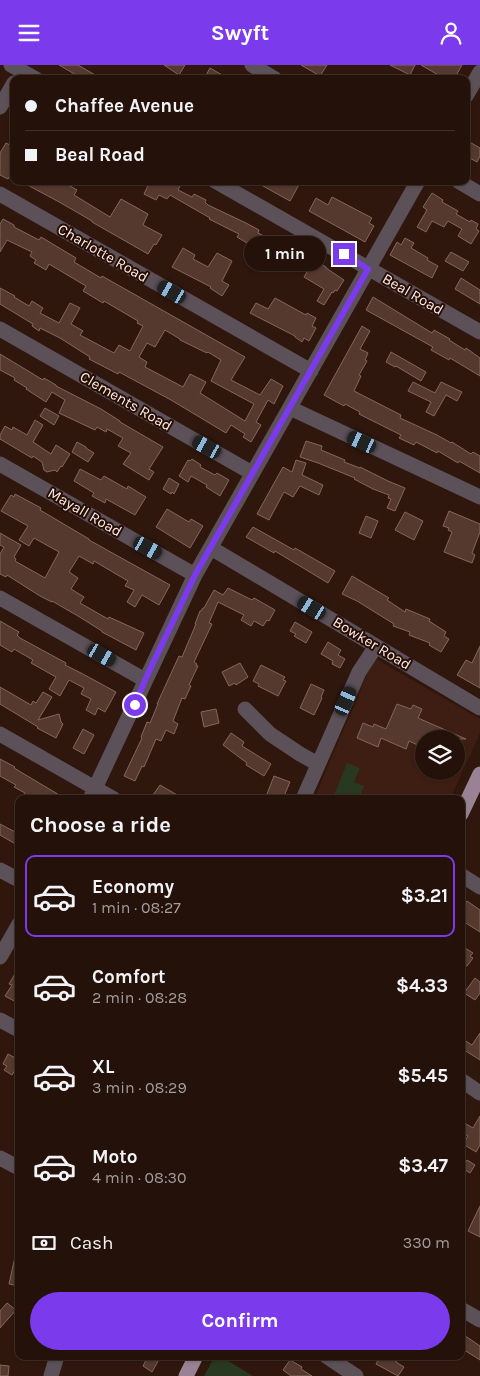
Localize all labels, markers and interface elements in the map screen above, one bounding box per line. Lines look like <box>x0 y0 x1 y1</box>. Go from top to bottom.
icon: menu <box>15 19 43 47</box>
icon: person <box>437 19 465 47</box>
text: Swyft <box>211 20 269 46</box>
text: Chaffee Avenue <box>55 95 194 117</box>
text: Beal Road <box>55 144 145 166</box>
street label: Charlotte Road <box>55 220 151 286</box>
callout: 1 min <box>244 237 326 271</box>
route end <box>333 243 355 265</box>
text: 1 min <box>265 244 305 263</box>
street label: Beal Road <box>379 269 447 319</box>
car <box>155 278 188 306</box>
street label: Clements Road <box>77 367 175 435</box>
car <box>345 429 378 455</box>
car <box>190 433 223 461</box>
street label: Mayall Road <box>45 484 125 540</box>
car <box>131 534 164 562</box>
car <box>295 594 328 622</box>
street label: Bowker Road <box>330 613 414 673</box>
car <box>85 641 118 669</box>
car <box>333 684 358 718</box>
route start <box>124 694 146 716</box>
map controls <box>415 730 465 780</box>
button: layers <box>415 730 465 780</box>
text: Choose a ride <box>30 812 171 838</box>
icon: car <box>32 874 77 919</box>
text: Economy <box>92 876 174 898</box>
text: $3.21 <box>401 885 448 907</box>
text: 1 min · 08:27 <box>92 898 181 917</box>
icon: car <box>32 964 77 1009</box>
text: Comfort <box>92 966 166 988</box>
text: $4.33 <box>396 975 448 997</box>
text: 2 min · 08:28 <box>92 988 187 1007</box>
icon: car <box>32 1054 77 1099</box>
text: XL <box>92 1056 114 1078</box>
text: $5.45 <box>397 1065 448 1087</box>
text: 3 min · 08:29 <box>92 1078 187 1097</box>
icon: car <box>32 1144 77 1189</box>
text: Moto <box>92 1146 138 1168</box>
text: $3.47 <box>398 1155 448 1177</box>
text: 4 min · 08:30 <box>92 1168 187 1187</box>
icon: cash <box>30 1229 58 1257</box>
text: Cash <box>70 1232 114 1254</box>
text: 330 m <box>403 1233 450 1252</box>
button: Confirm <box>30 1292 450 1350</box>

